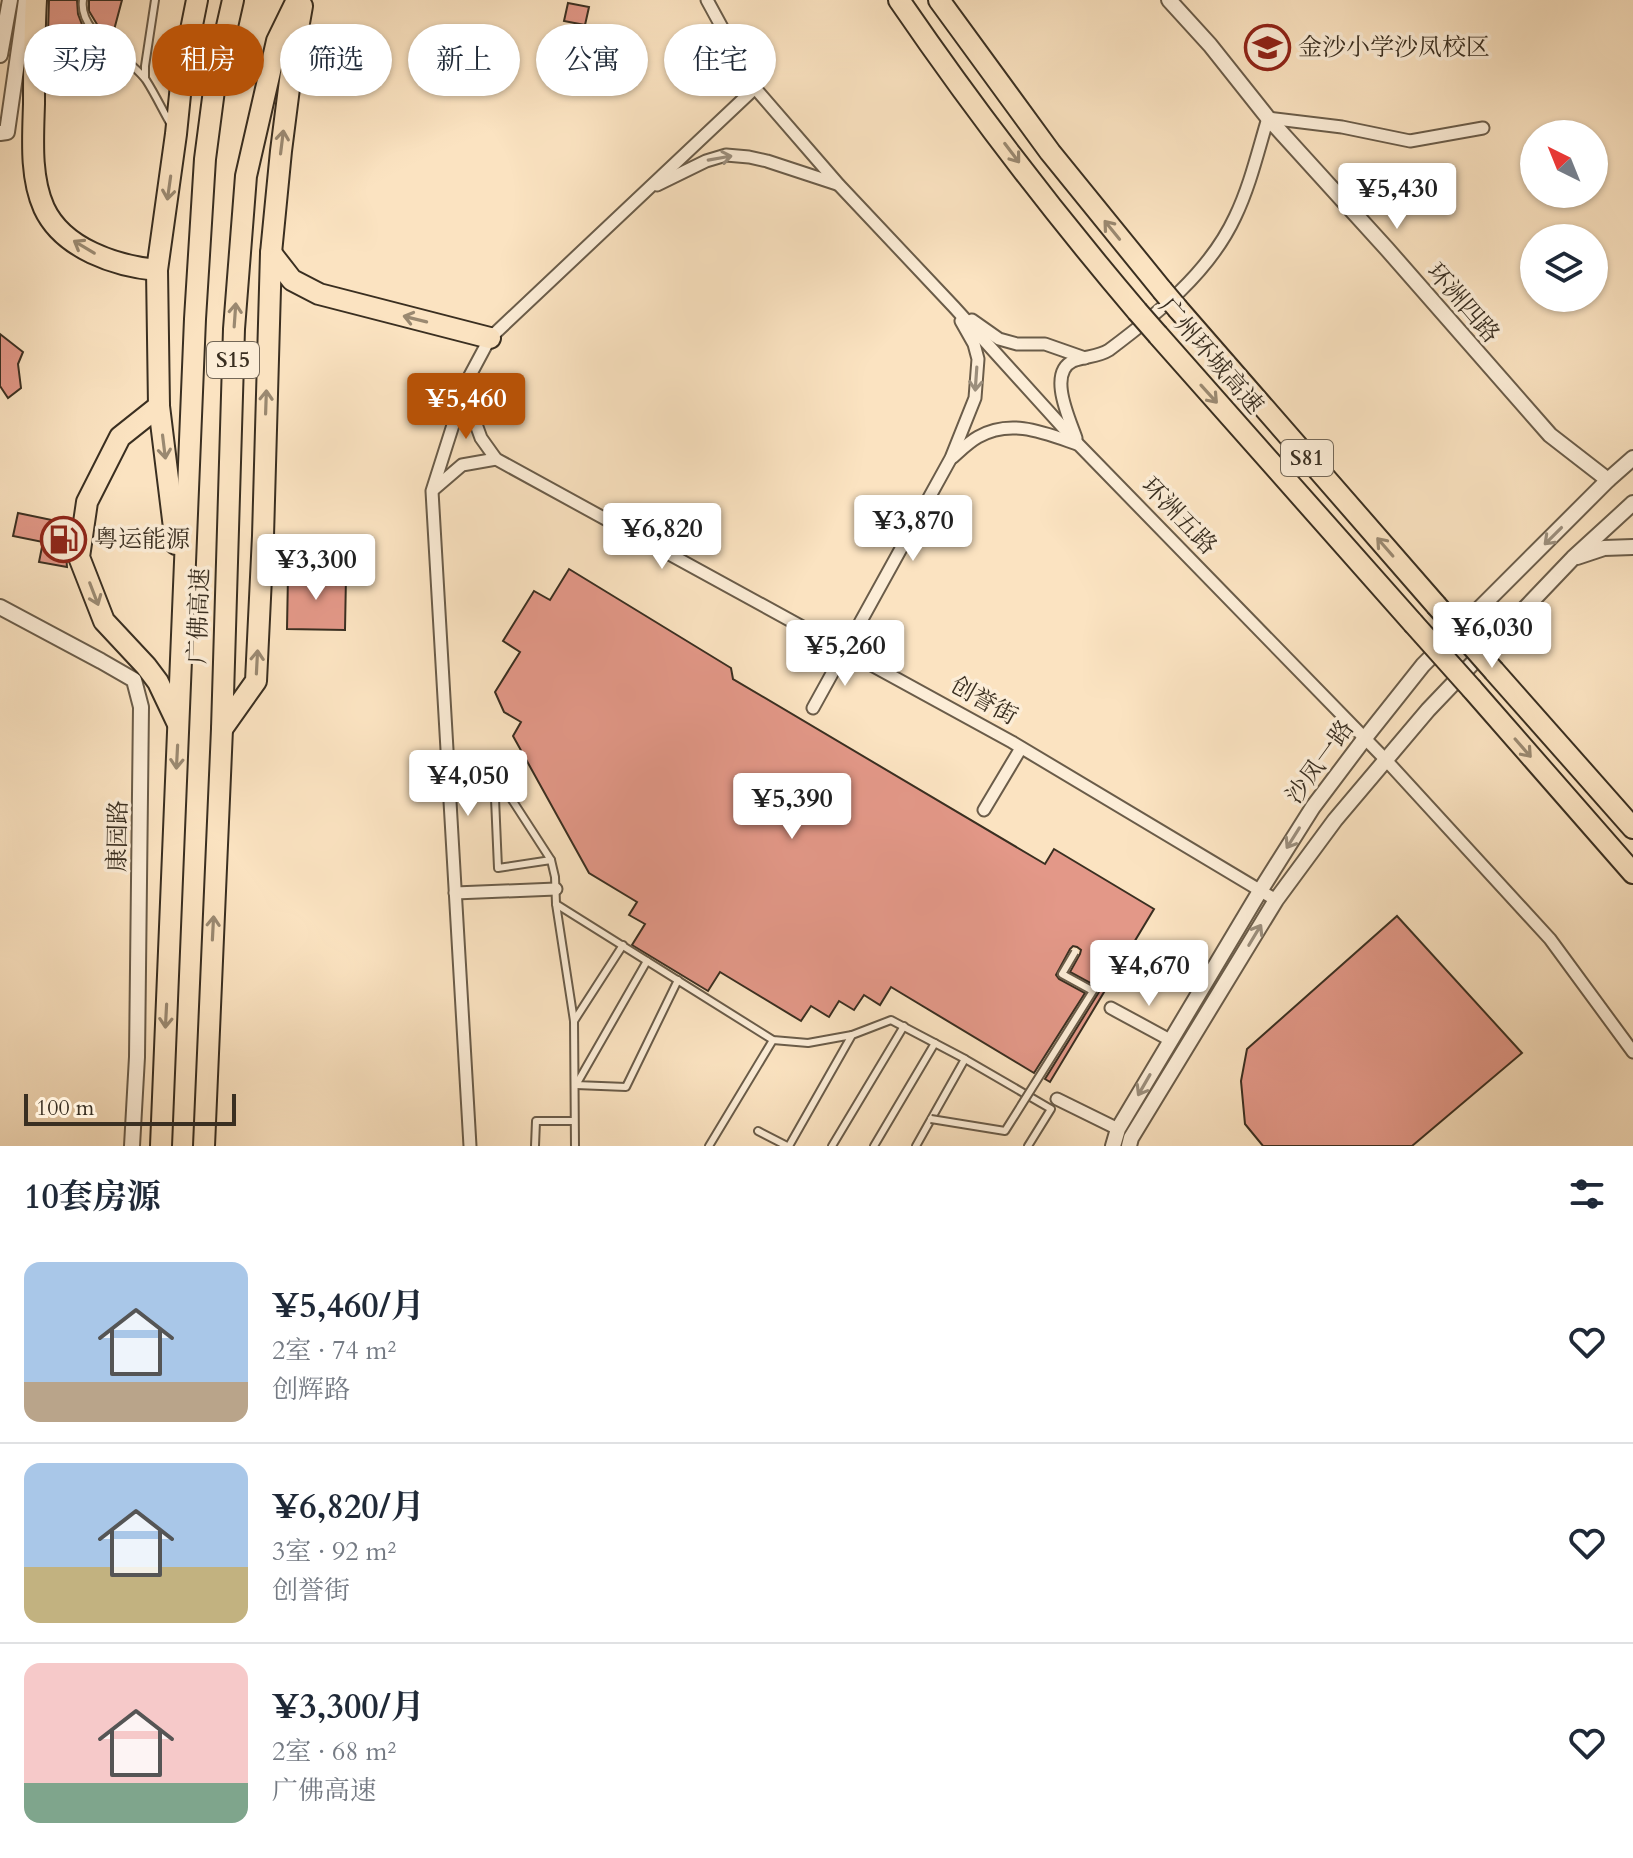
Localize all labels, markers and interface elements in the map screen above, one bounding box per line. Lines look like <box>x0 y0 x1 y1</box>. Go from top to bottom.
school or university icon: 金沙小学沙凤校区 <box>1243 23 1291 71</box>
chip: 买房 <box>24 24 136 96</box>
chip: 租房 <box>152 24 264 96</box>
chip: 筛选 <box>280 24 392 96</box>
chip: 新上 <box>408 24 520 96</box>
chip: 公寓 <box>536 24 648 96</box>
chip: 住宅 <box>664 24 776 96</box>
place label: 金沙小学沙凤校区 <box>1298 31 1490 64</box>
north arrow <box>1520 120 1608 208</box>
map controls <box>1520 120 1608 312</box>
one-way arrow <box>275 130 290 156</box>
one-way arrow <box>1003 142 1020 163</box>
one-way arrow <box>707 150 733 165</box>
pin: ¥5,430 <box>1332 163 1462 231</box>
text: ¥5,430 <box>1356 171 1438 206</box>
one-way arrow <box>161 175 176 200</box>
one-way arrow <box>1104 220 1121 241</box>
button: layers <box>1520 224 1608 312</box>
one-way arrow <box>73 239 96 255</box>
street label: 环洲四路 <box>1419 256 1507 350</box>
street label: 广州环城高速 <box>1151 291 1271 421</box>
one-way arrow <box>228 302 243 329</box>
one-way arrow <box>402 310 428 325</box>
road number: S15 <box>207 342 259 378</box>
one-way arrow <box>968 365 983 392</box>
pin: ¥5,460 <box>401 373 531 441</box>
text: ¥5,460 <box>425 381 507 416</box>
one-way arrow <box>1200 384 1218 404</box>
one-way arrow <box>259 389 274 416</box>
one-way arrow <box>157 434 172 459</box>
road number: S81 <box>1281 440 1333 476</box>
street label: 环洲五路 <box>1134 470 1224 562</box>
pin: ¥3,870 <box>848 495 978 563</box>
pin: ¥6,820 <box>597 503 727 571</box>
text: ¥3,870 <box>872 503 954 538</box>
text: ¥6,820 <box>621 511 703 546</box>
fuel station icon: 粤运能源 <box>39 515 87 563</box>
place label: 粤运能源 <box>94 523 190 556</box>
one-way arrow <box>1543 526 1563 545</box>
pin: ¥3,300 <box>251 534 381 602</box>
one-way arrow <box>1376 537 1394 557</box>
text: ¥3,300 <box>275 542 357 577</box>
street label: 广佛高速 <box>181 567 217 665</box>
one-way arrow <box>88 581 102 606</box>
pin: ¥6,030 <box>1427 602 1557 670</box>
text: ¥6,030 <box>1451 610 1533 645</box>
pin: ¥5,260 <box>780 620 910 688</box>
text: ¥5,260 <box>804 628 886 663</box>
one-way arrow <box>249 649 264 676</box>
street label: 创誉街 <box>945 669 1023 733</box>
street label: 沙凤一路 <box>1278 713 1362 811</box>
one-way arrow <box>1514 737 1532 757</box>
one-way arrow <box>170 743 185 770</box>
pin: ¥4,050 <box>403 750 533 818</box>
text: ¥4,050 <box>427 758 509 793</box>
pin: ¥5,390 <box>727 773 857 841</box>
text: ¥5,390 <box>751 781 833 816</box>
street label: 康园路 <box>101 800 135 872</box>
one-way arrow <box>1285 827 1302 849</box>
one-way arrow <box>205 915 220 942</box>
one-way arrow <box>1247 924 1263 947</box>
pin: ¥4,670 <box>1084 940 1214 1008</box>
text: ¥4,670 <box>1108 948 1190 983</box>
one-way arrow <box>158 1002 173 1029</box>
one-way arrow <box>1136 1072 1151 1096</box>
scale bar <box>24 1090 236 1126</box>
text: 100 m <box>36 1093 94 1123</box>
icon: filters <box>1565 1172 1609 1216</box>
text: 10套房源 <box>24 1174 161 1220</box>
text: ¥5,460/月 <box>272 1283 425 1329</box>
icon: home <box>88 1294 184 1390</box>
icon: heart <box>1565 1320 1609 1364</box>
text: 2室 · 74 m² <box>272 1333 396 1368</box>
text: 创辉路 <box>272 1372 350 1407</box>
text: ¥6,820/月 <box>272 1484 425 1530</box>
icon: home <box>88 1495 184 1591</box>
icon: heart <box>1565 1521 1609 1565</box>
text: 3室 · 92 m² <box>272 1534 396 1569</box>
text: 创誉街 <box>272 1573 350 1608</box>
text: ¥3,300/月 <box>272 1684 425 1730</box>
icon: home <box>88 1695 184 1791</box>
icon: heart <box>1565 1721 1609 1765</box>
text: 2室 · 68 m² <box>272 1734 396 1769</box>
text: 广佛高速 <box>272 1773 376 1808</box>

